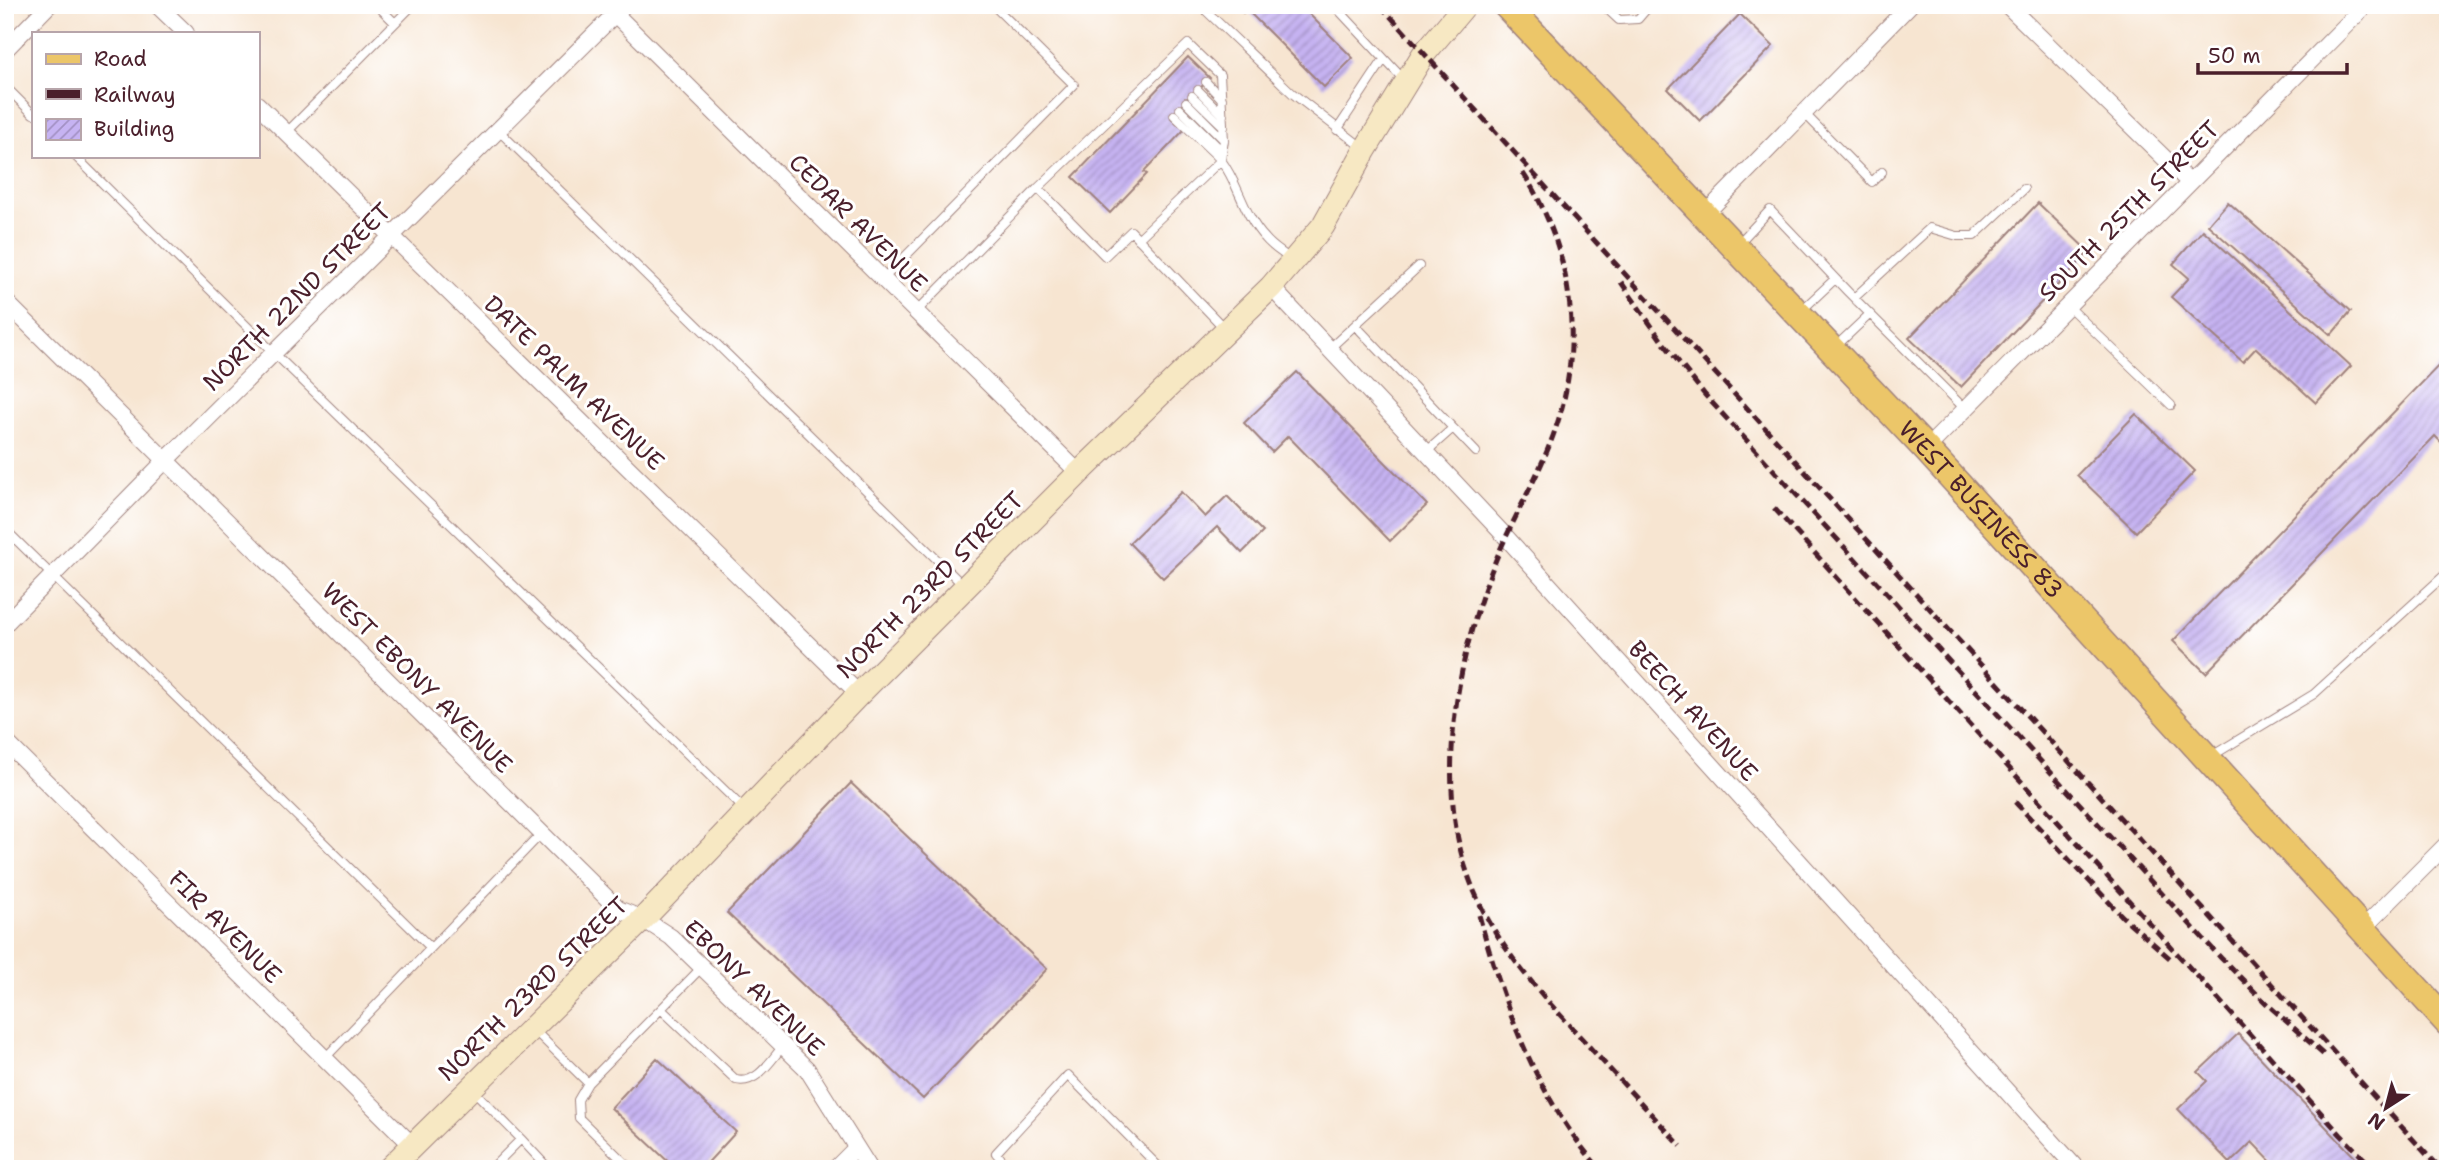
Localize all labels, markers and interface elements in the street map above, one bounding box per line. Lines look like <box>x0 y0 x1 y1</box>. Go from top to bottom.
legend <box>32 32 259 158</box>
scale bar <box>2198 32 2346 76</box>
text: 50 m <box>2208 42 2261 70</box>
text: Road <box>94 45 147 73</box>
text: Railway <box>94 81 176 109</box>
street label: SOUTH 25TH STREET <box>2032 113 2227 308</box>
text: Building <box>94 115 174 143</box>
street label: CEDAR AVENUE <box>782 147 934 299</box>
street label: NORTH 22ND STREET <box>196 196 398 398</box>
street label: DATE PALM AVENUE <box>477 288 671 478</box>
street label: WEST BUSINESS 83 <box>1891 414 2070 605</box>
street label: NORTH 23RD STREET <box>829 484 1031 686</box>
street label: WEST EBONY AVENUE <box>315 576 519 780</box>
street label: BEECH AVENUE <box>1621 634 1765 788</box>
street label: FIR AVENUE <box>162 864 288 990</box>
street label: NORTH 23RD STREET <box>431 890 635 1088</box>
street label: EBONY AVENUE <box>677 913 831 1063</box>
north arrow <box>2352 1072 2422 1142</box>
text: N <box>2363 1107 2390 1136</box>

